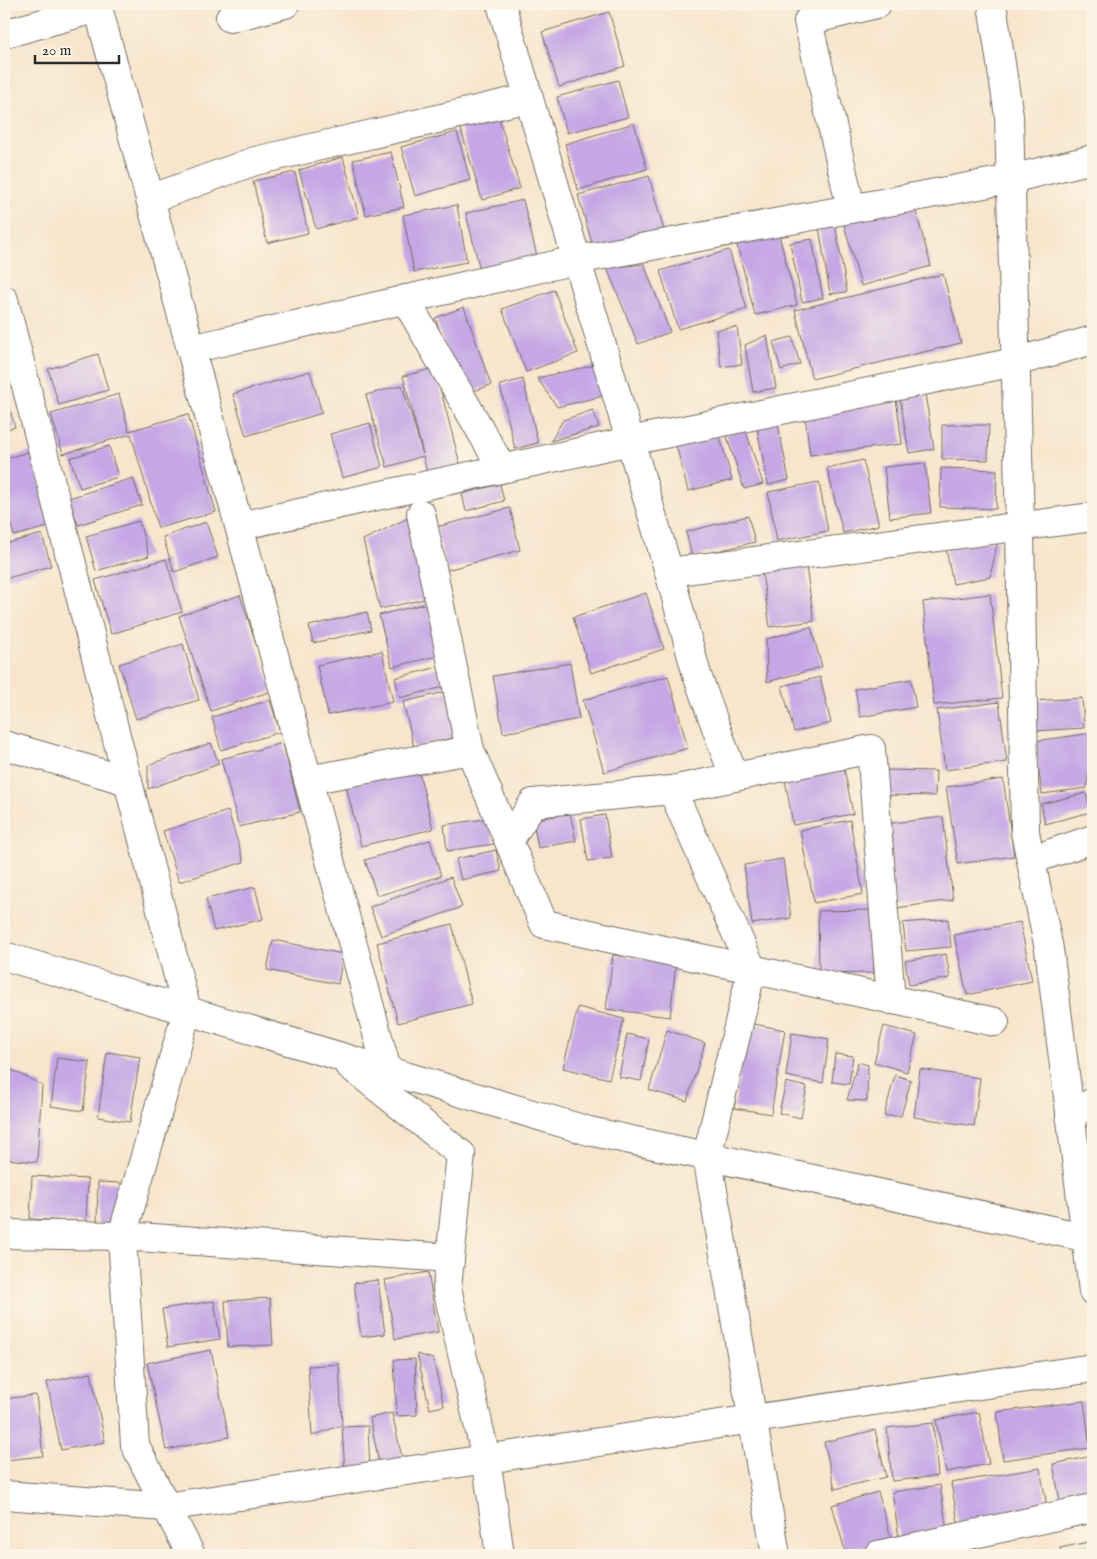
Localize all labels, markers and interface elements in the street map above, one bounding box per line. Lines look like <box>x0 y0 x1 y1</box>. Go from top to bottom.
scale bar <box>35 32 119 64</box>
text: 20 m <box>42 41 72 60</box>

